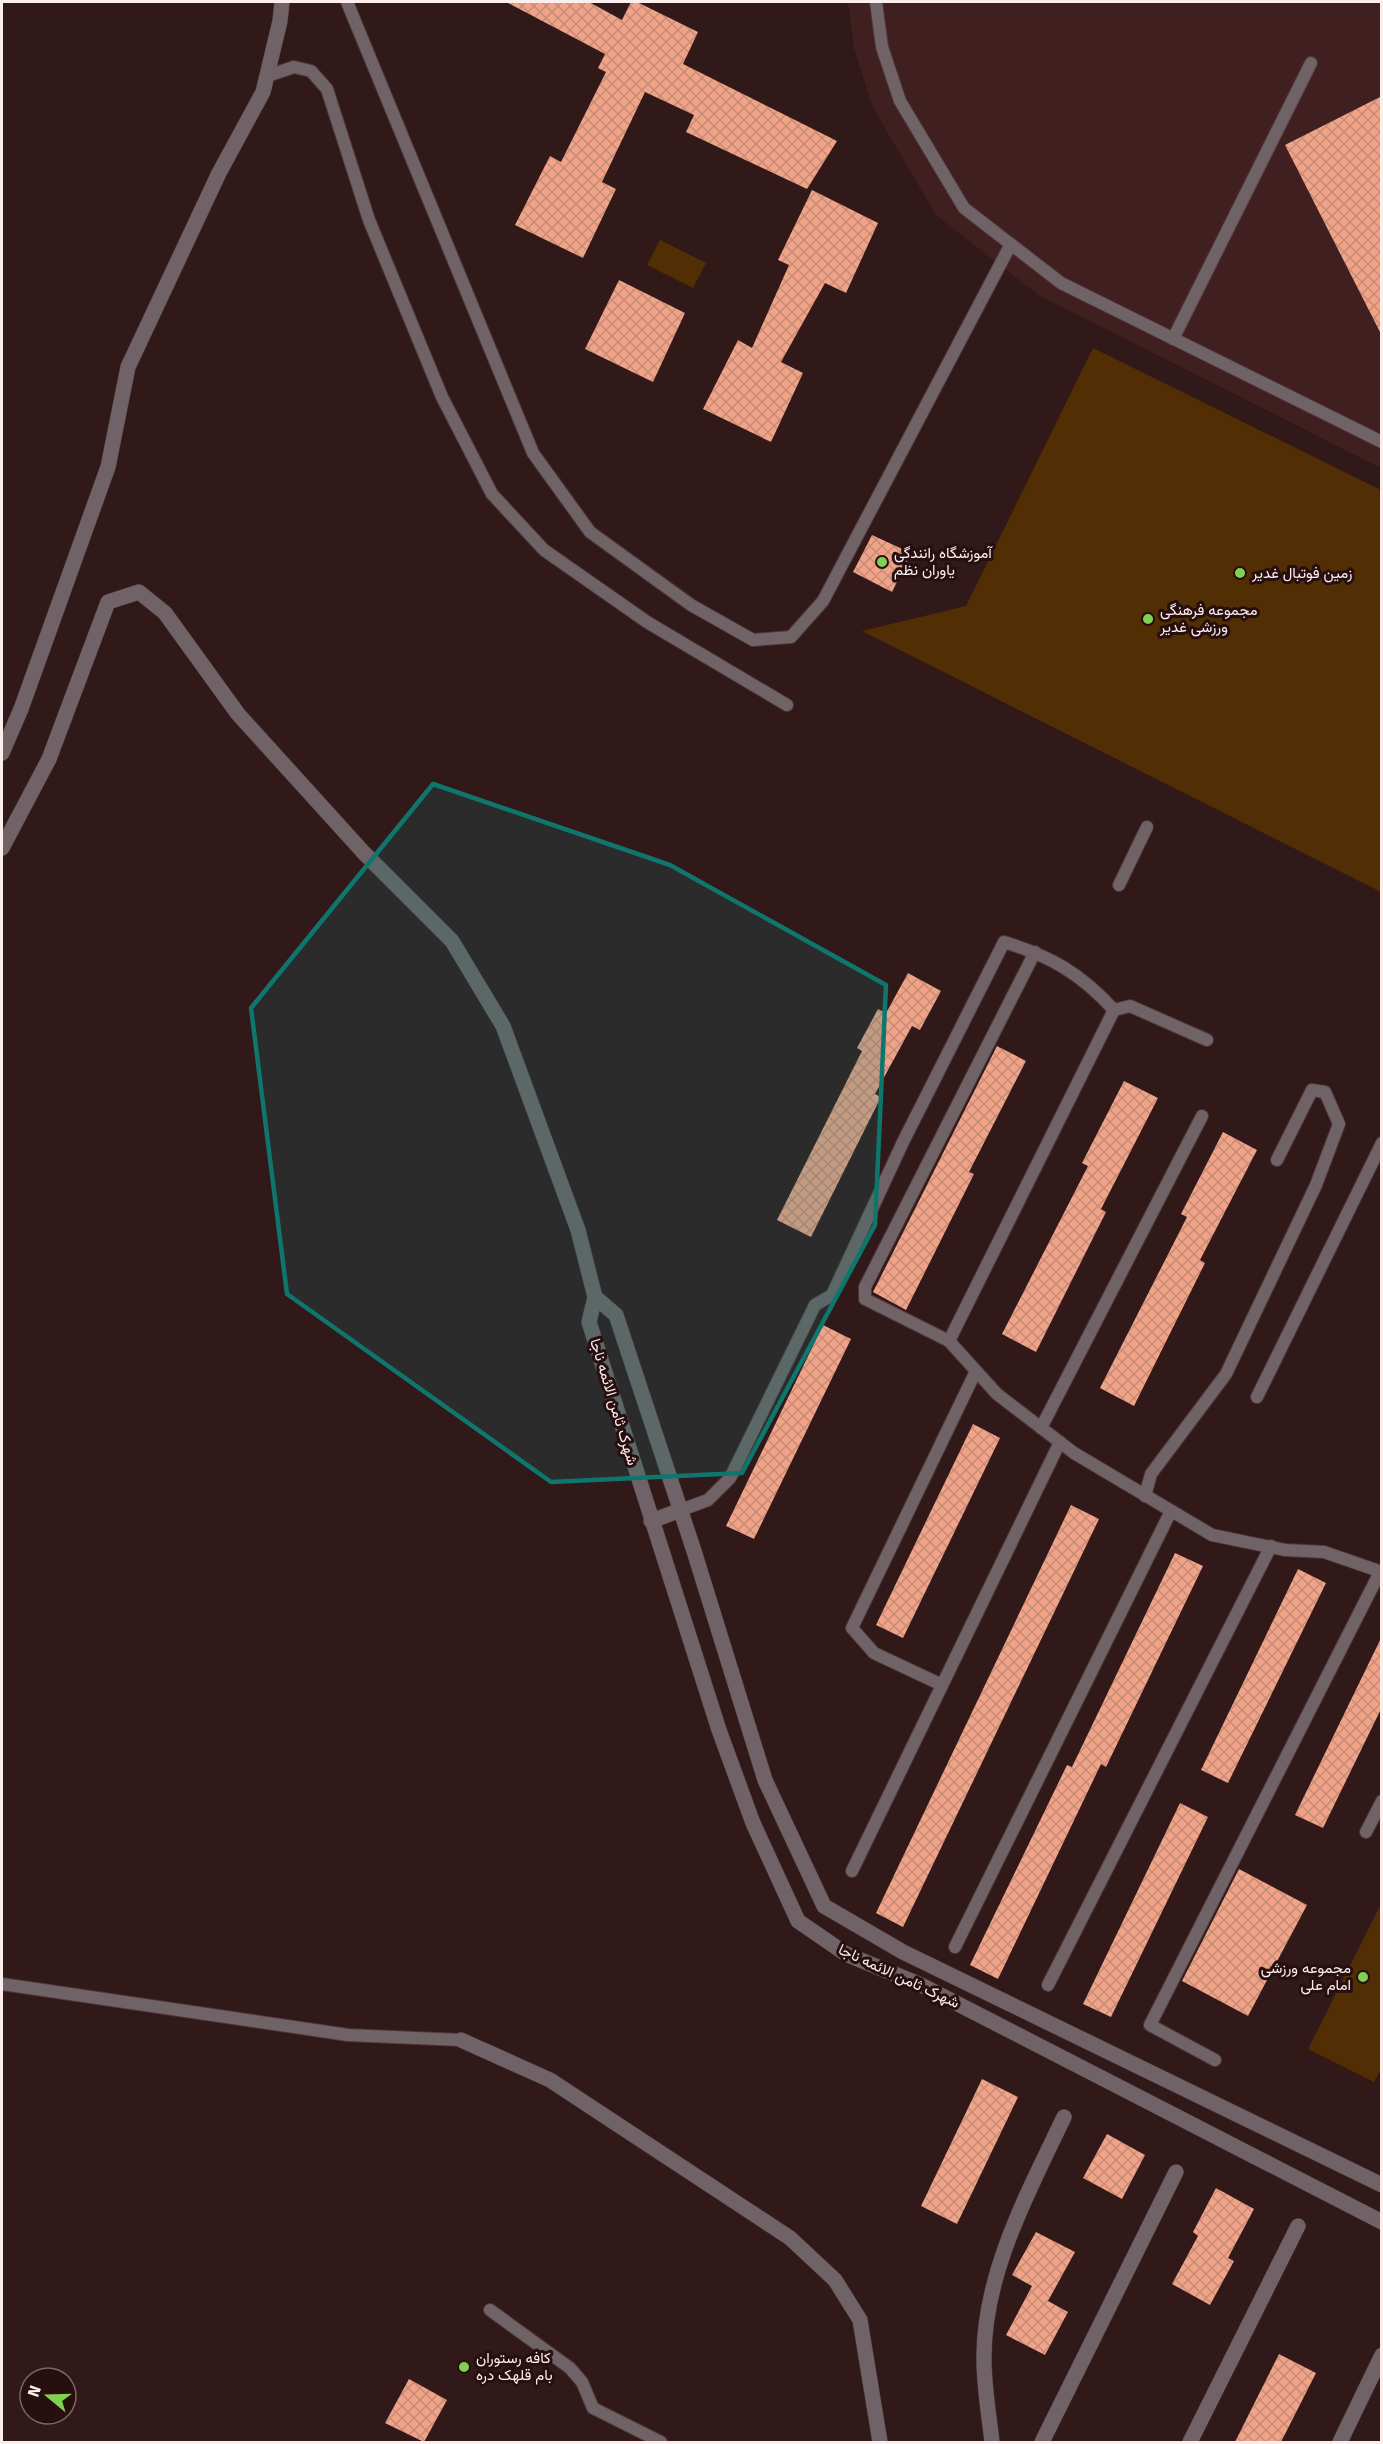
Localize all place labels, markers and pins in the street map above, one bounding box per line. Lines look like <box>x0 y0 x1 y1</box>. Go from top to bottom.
place label: آموزشگاه رانندگی یاوران نظم <box>894 544 993 580</box>
marker: آموزشگاه رانندگی یاوران نظم <box>875 555 889 569</box>
place label: زمین فوتبال غدیر <box>1251 564 1352 583</box>
marker: زمین فوتبال غدیر <box>1233 566 1247 580</box>
place label: مجموعه فرهنگی ورزشی غدیر <box>1159 601 1257 637</box>
marker: مجموعه فرهنگی ورزشی غدیر <box>1141 612 1155 626</box>
place label: مجموعه ورزشی امام علی <box>1261 1959 1351 1995</box>
marker: مجموعه ورزشی امام علی <box>1356 1970 1370 1984</box>
place label: کافه رستوران بام قلهک دره <box>476 2349 553 2385</box>
marker: کافه رستوران بام قلهک دره <box>457 2360 471 2374</box>

